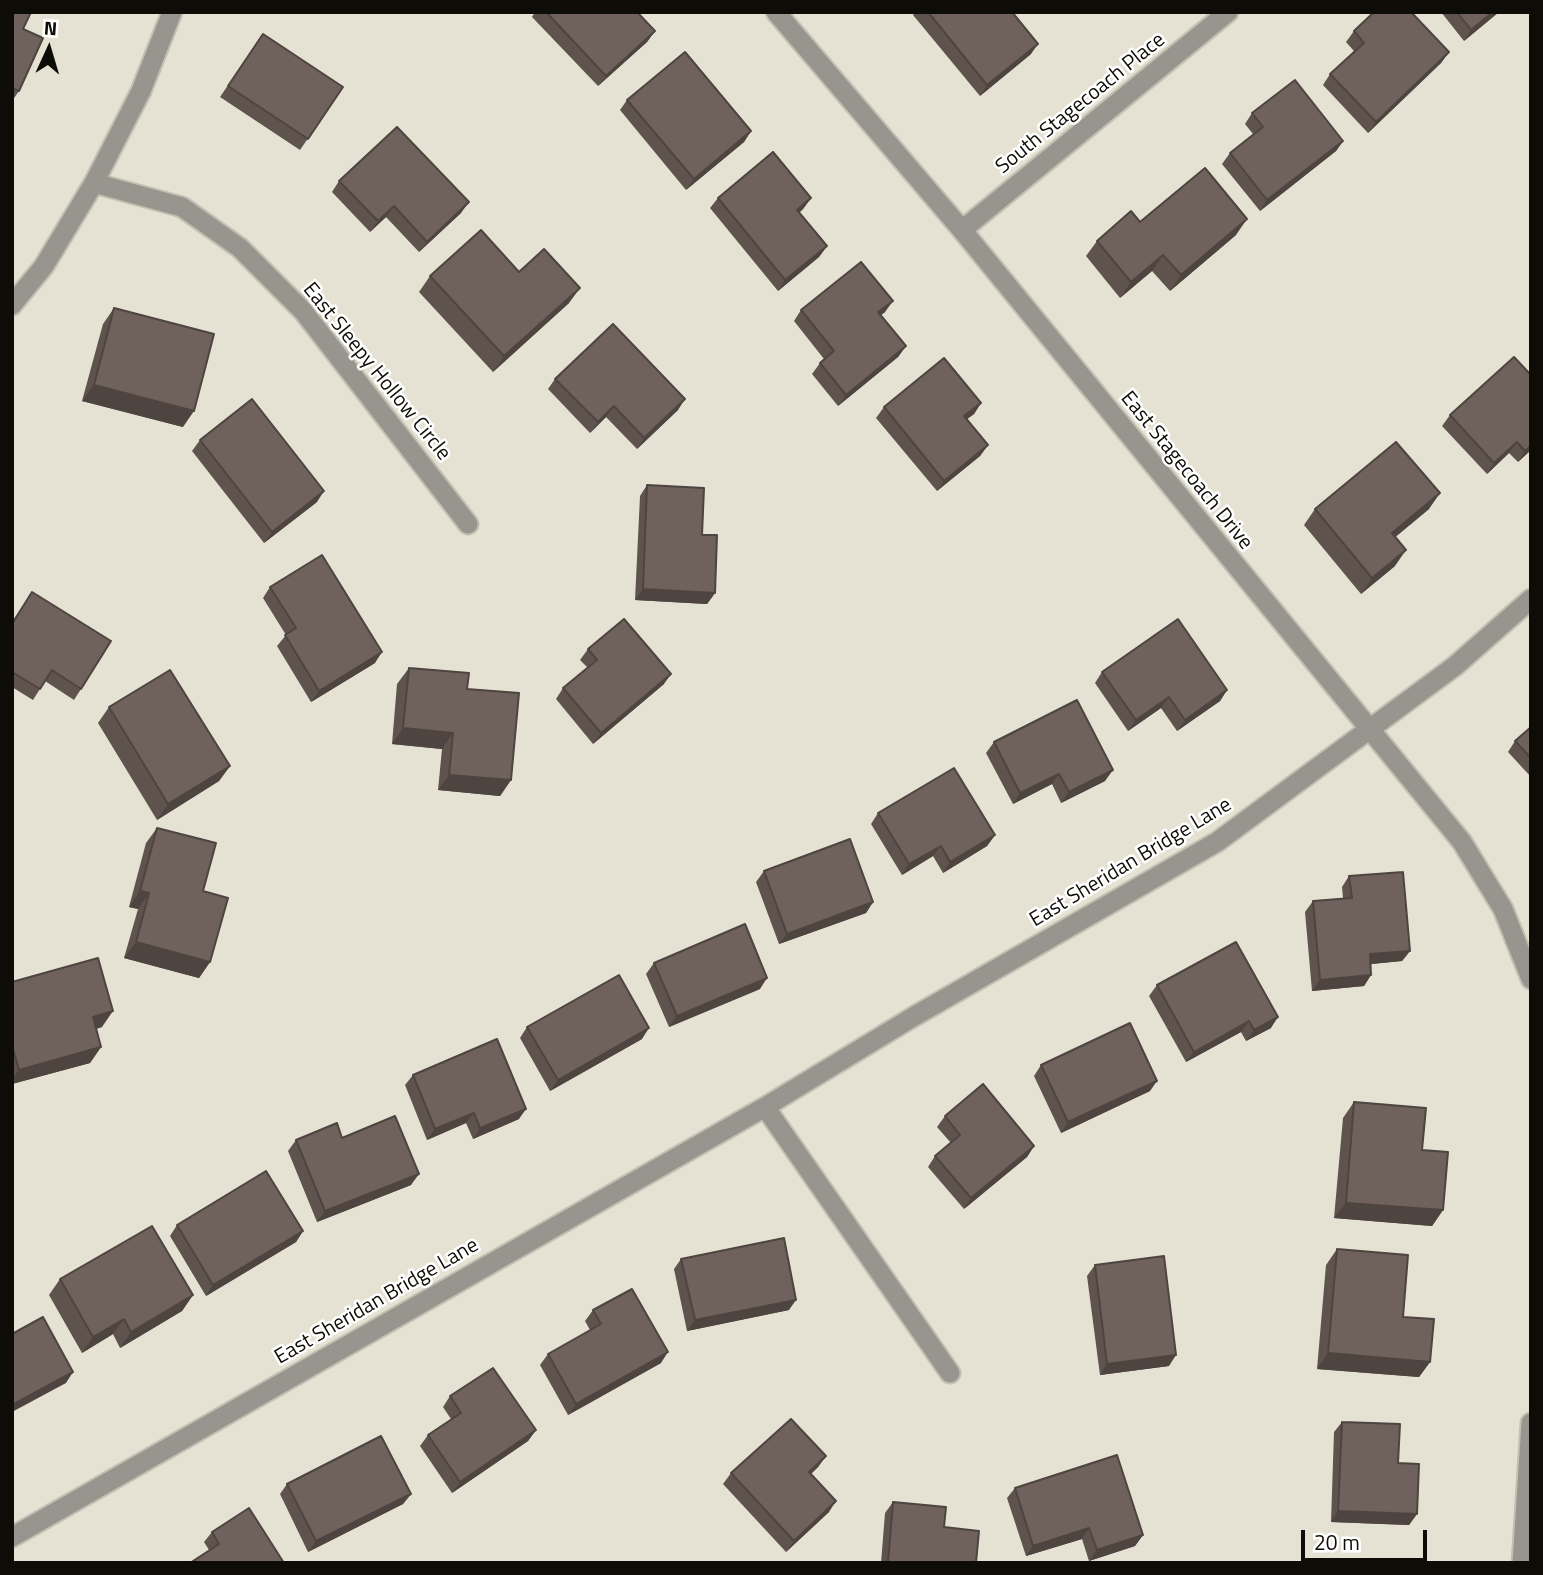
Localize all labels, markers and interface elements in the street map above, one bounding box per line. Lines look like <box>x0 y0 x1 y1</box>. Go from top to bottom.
text: N <box>43 13 58 42</box>
north arrow <box>14 14 84 84</box>
street label: South Stagecoach Place <box>991 28 1171 180</box>
street label: East Sleepy Hollow Circle <box>297 278 455 466</box>
street label: East Stagecoach Drive <box>1115 387 1257 555</box>
street label: East Sheridan Bridge Lane <box>1026 793 1236 933</box>
street label: East Sheridan Bridge Lane <box>271 1233 483 1371</box>
scale bar <box>1305 1516 1431 1560</box>
text: 20 m <box>1314 1526 1360 1558</box>

